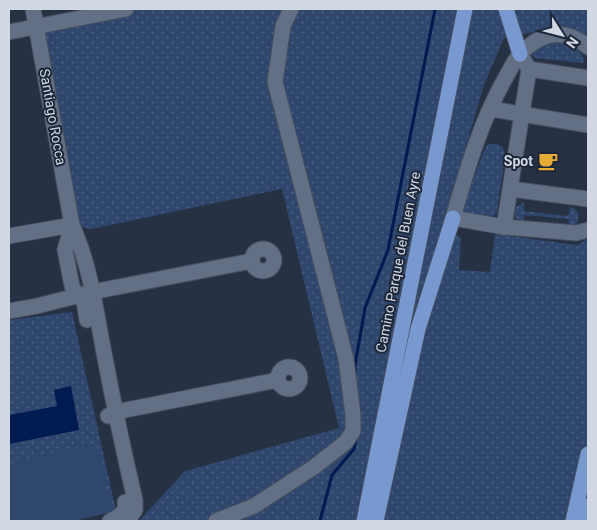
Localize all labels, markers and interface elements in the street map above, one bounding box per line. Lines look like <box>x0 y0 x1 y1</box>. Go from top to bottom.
north arrow <box>537 10 587 60</box>
text: N <box>563 34 582 51</box>
street label: Santiago Rocca <box>37 68 69 166</box>
cafe icon: Spot <box>537 150 559 172</box>
place label: Spot <box>504 153 533 169</box>
street label: Camino Parque del Buen Ayre <box>373 170 423 354</box>

